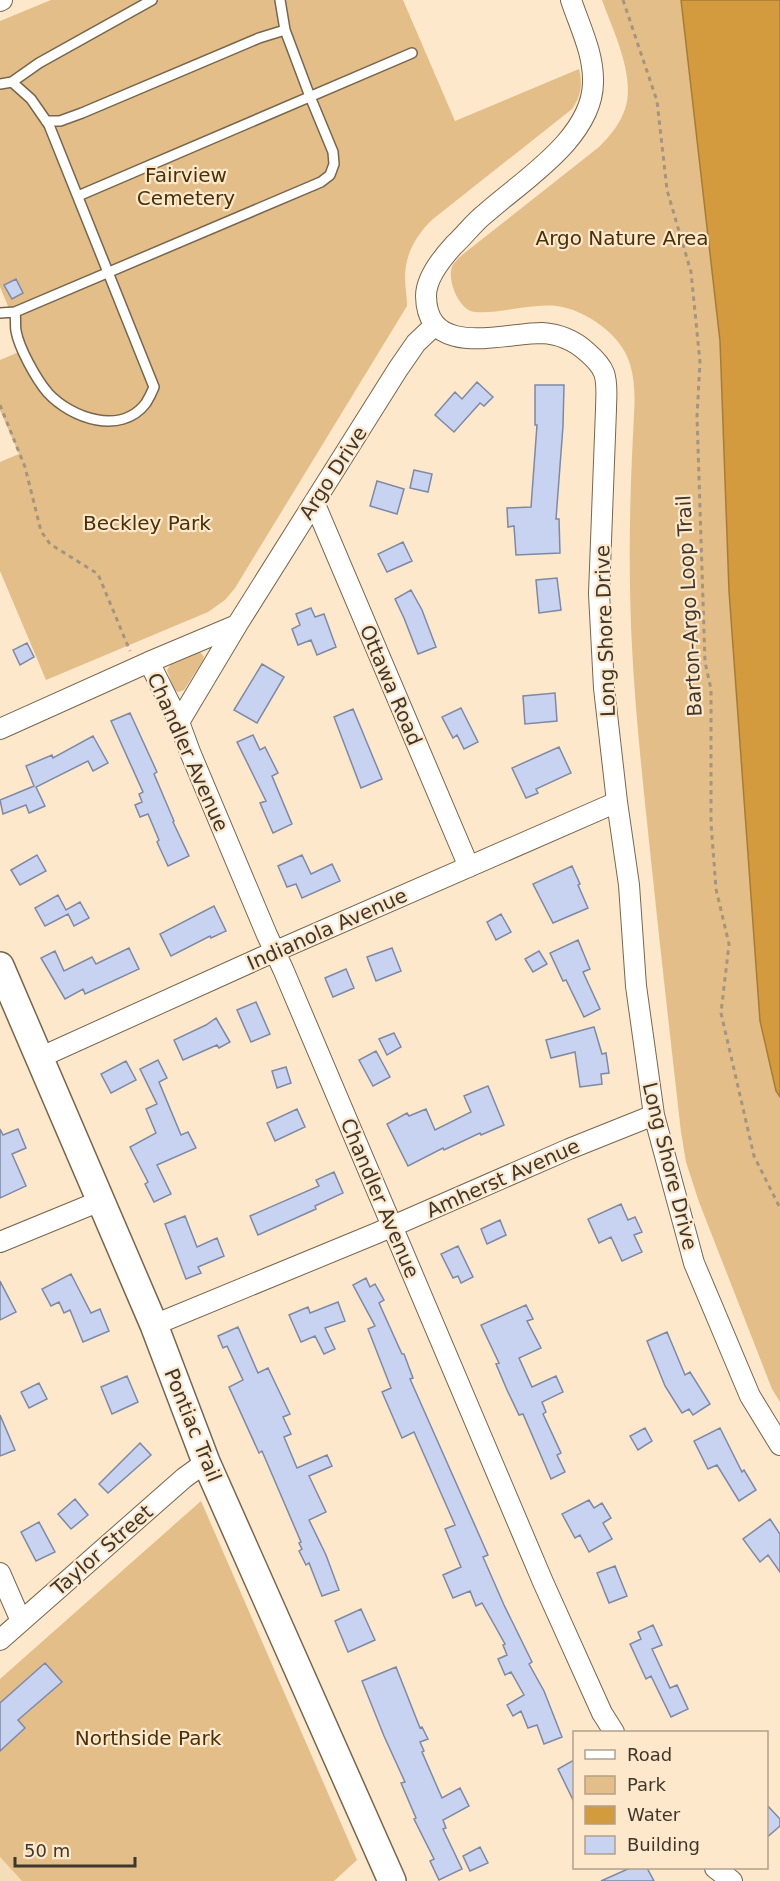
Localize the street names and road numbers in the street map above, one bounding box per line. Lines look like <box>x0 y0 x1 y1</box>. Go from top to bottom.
street label: Argo Drive <box>294 422 372 524</box>
street label: Barton-Argo Loop Trail <box>671 495 707 717</box>
street label: Long Shore Drive <box>590 545 620 717</box>
street label: Ottawa Road <box>355 621 427 749</box>
street label: Chandler Avenue <box>142 669 234 835</box>
street label: Indianola Avenue <box>243 883 411 975</box>
street label: Long Shore Drive <box>638 1080 702 1252</box>
street label: Chandler Avenue <box>336 1115 424 1281</box>
street label: Amherst Avenue <box>423 1133 583 1223</box>
street label: Pontiac Trail <box>159 1365 227 1485</box>
street label: Taylor Street <box>46 1499 158 1601</box>

